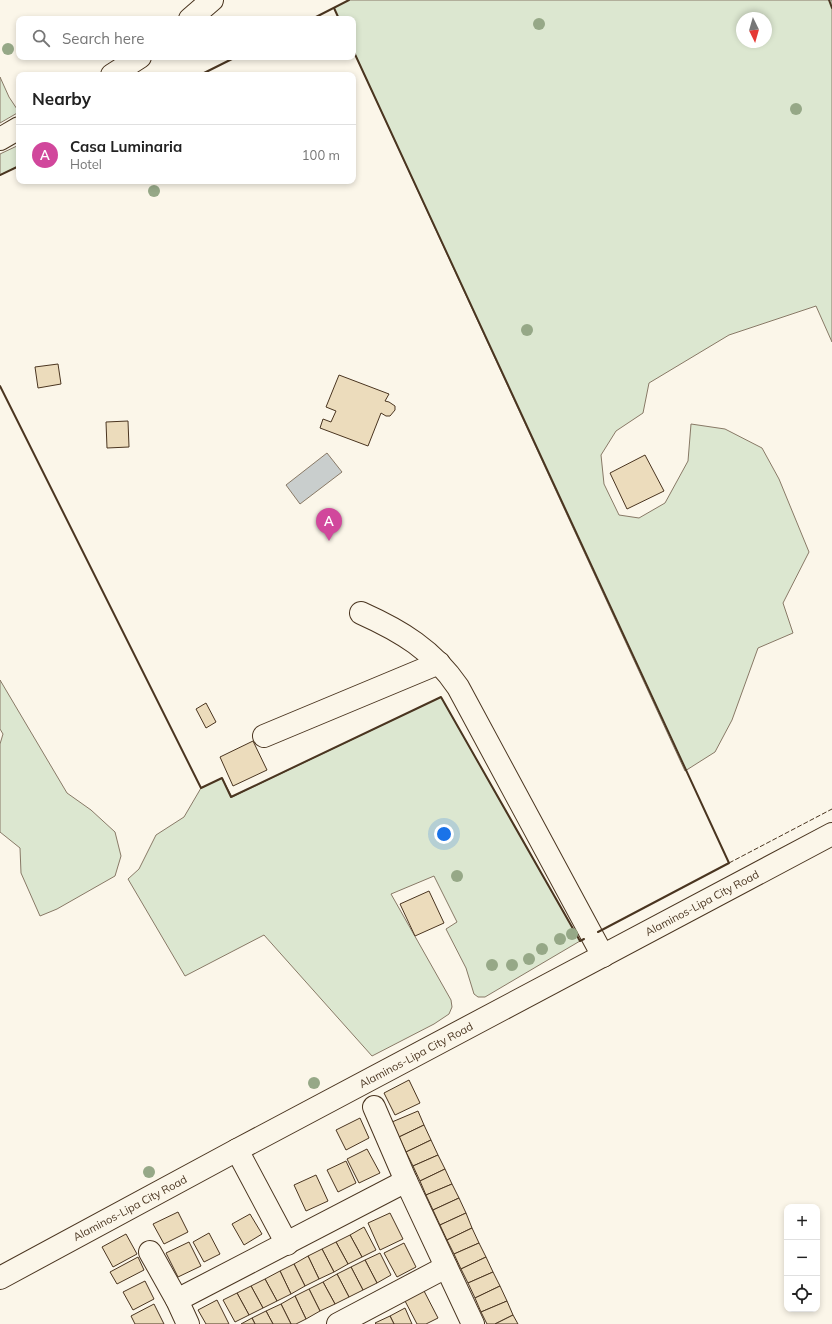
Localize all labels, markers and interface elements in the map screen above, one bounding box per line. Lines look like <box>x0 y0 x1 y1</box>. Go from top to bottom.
north arrow <box>736 12 772 48</box>
search box <box>16 16 356 60</box>
icon: search <box>30 27 52 49</box>
text: Search here <box>62 29 144 48</box>
text: Nearby <box>32 88 91 109</box>
text: Casa Luminaria <box>70 137 182 156</box>
text: A <box>40 147 50 163</box>
text: 100 m <box>302 147 340 163</box>
text: Hotel <box>70 156 102 172</box>
pin: A <box>316 508 342 541</box>
your location <box>434 824 454 844</box>
street label: Alaminos-Lipa City Road <box>643 867 761 939</box>
street label: Alaminos-Lipa City Road <box>357 1019 475 1091</box>
street label: Alaminos-Lipa City Road <box>71 1172 189 1244</box>
map controls <box>784 1204 820 1312</box>
button: + <box>784 1204 820 1240</box>
button: − <box>784 1240 820 1276</box>
button: locate <box>784 1276 820 1312</box>

